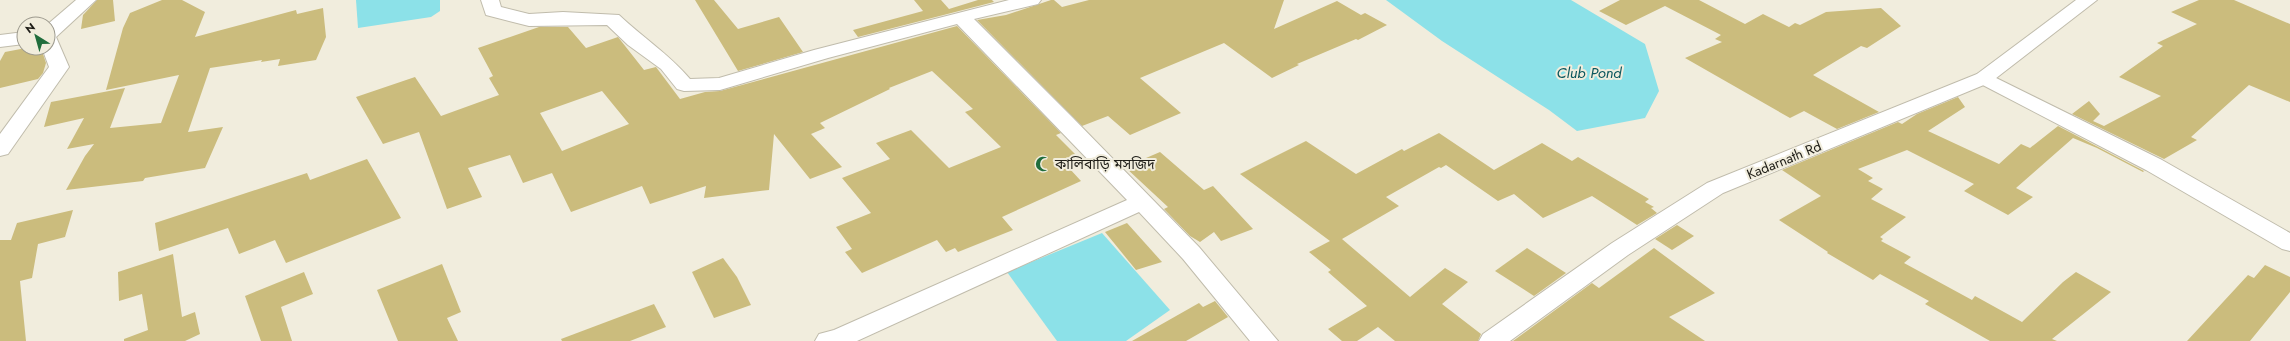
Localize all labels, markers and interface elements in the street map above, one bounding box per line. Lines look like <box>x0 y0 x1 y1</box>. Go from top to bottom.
north arrow <box>16 16 56 56</box>
text: N <box>22 19 38 37</box>
water label: Club Pond <box>1556 62 1622 84</box>
street label: Kadarnath Rd <box>1744 136 1824 184</box>
place label: কালিবাড়ি মসজিদ <box>1054 154 1155 174</box>
mosque icon: কালিবাড়ি মসজিদ <box>1034 155 1052 173</box>

